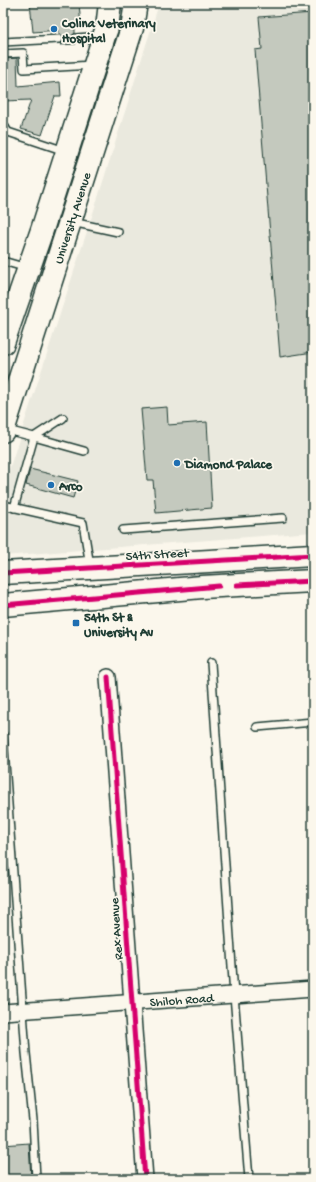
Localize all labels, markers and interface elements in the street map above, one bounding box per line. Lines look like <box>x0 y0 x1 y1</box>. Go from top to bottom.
place label: Colina Veterinary Hospital <box>61 17 156 48</box>
marker: Colina Veterinary Hospital <box>49 24 59 34</box>
street label: University Avenue <box>52 171 95 266</box>
marker: Diamond Palace <box>172 458 182 468</box>
place label: Diamond Palace <box>184 458 273 473</box>
marker: Arco <box>46 480 56 490</box>
place label: Arco <box>58 480 83 495</box>
street label: 54th Street <box>125 546 191 565</box>
place label: 54th St & University Av <box>84 611 154 641</box>
marker: 54th St & University Av <box>71 618 81 628</box>
street label: Rex Avenue <box>108 897 127 961</box>
street label: Shiloh Road <box>149 991 216 1011</box>

